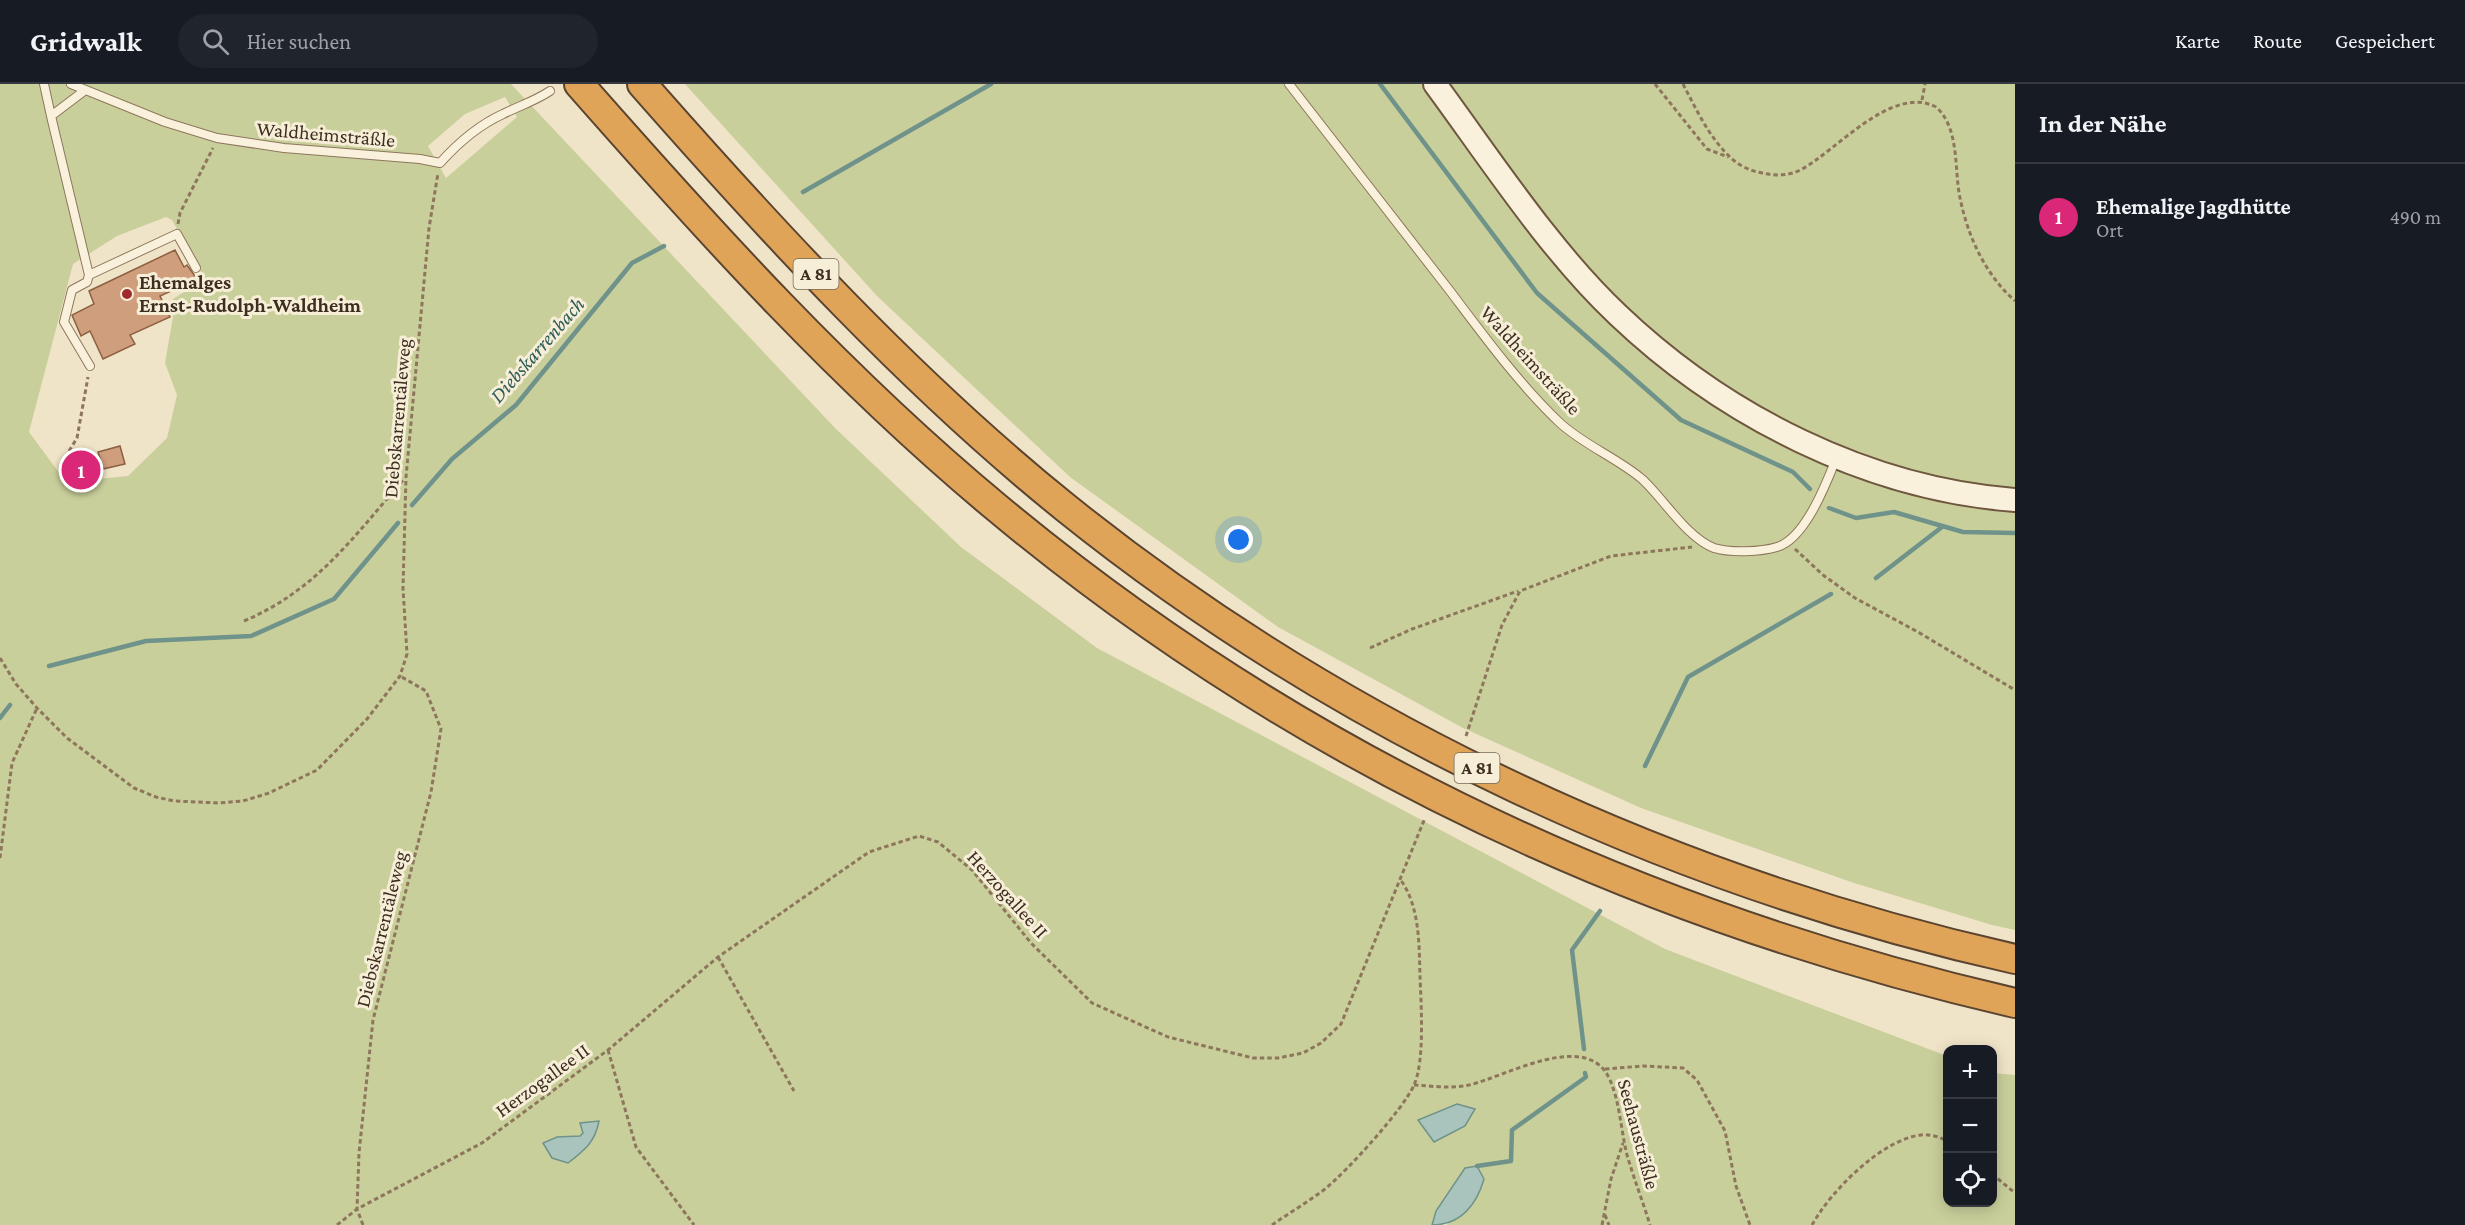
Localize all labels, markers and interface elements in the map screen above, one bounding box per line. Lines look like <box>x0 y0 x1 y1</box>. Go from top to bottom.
search box <box>178 14 598 68</box>
icon: search <box>199 25 232 58</box>
text: Gridwalk <box>30 26 142 57</box>
text: Hier suchen <box>247 29 351 54</box>
text: Karte <box>2175 29 2220 53</box>
text: Route <box>2253 29 2302 53</box>
text: Gespeichert <box>2335 29 2435 53</box>
text: In der Nähe <box>2039 109 2167 138</box>
street label: Waldheimsträßle <box>256 117 396 151</box>
text: Ehemalige Jagdhütte <box>2096 194 2291 219</box>
text: 1 <box>2055 206 2062 228</box>
text: 490 m <box>2390 206 2441 228</box>
text: Ort <box>2096 219 2123 241</box>
road number: A 81 <box>794 259 838 289</box>
place label: Ehemalges Ernst-Rudolph-Waldheim <box>139 271 361 316</box>
marker: Ehemalges Ernst-Rudolph-Waldheim <box>120 287 134 301</box>
water label: Diebskarrenbach <box>485 292 589 408</box>
street label: Waldheimsträßle <box>1476 301 1586 419</box>
street label: Diebskarrentäleweg <box>379 337 416 499</box>
pin: 1 <box>62 448 100 492</box>
your location <box>1224 525 1253 554</box>
road number: A 81 <box>1454 753 1500 783</box>
street label: Herzogallee II <box>962 846 1053 943</box>
street label: Diebskarrentäleweg <box>351 848 412 1010</box>
street label: Herzogallee II <box>491 1039 594 1122</box>
map controls <box>1943 1045 1997 1207</box>
button: + <box>1943 1045 1997 1099</box>
street label: Seehausträßle <box>1614 1076 1664 1192</box>
button: − <box>1943 1099 1997 1153</box>
button: locate <box>1943 1153 1997 1207</box>

